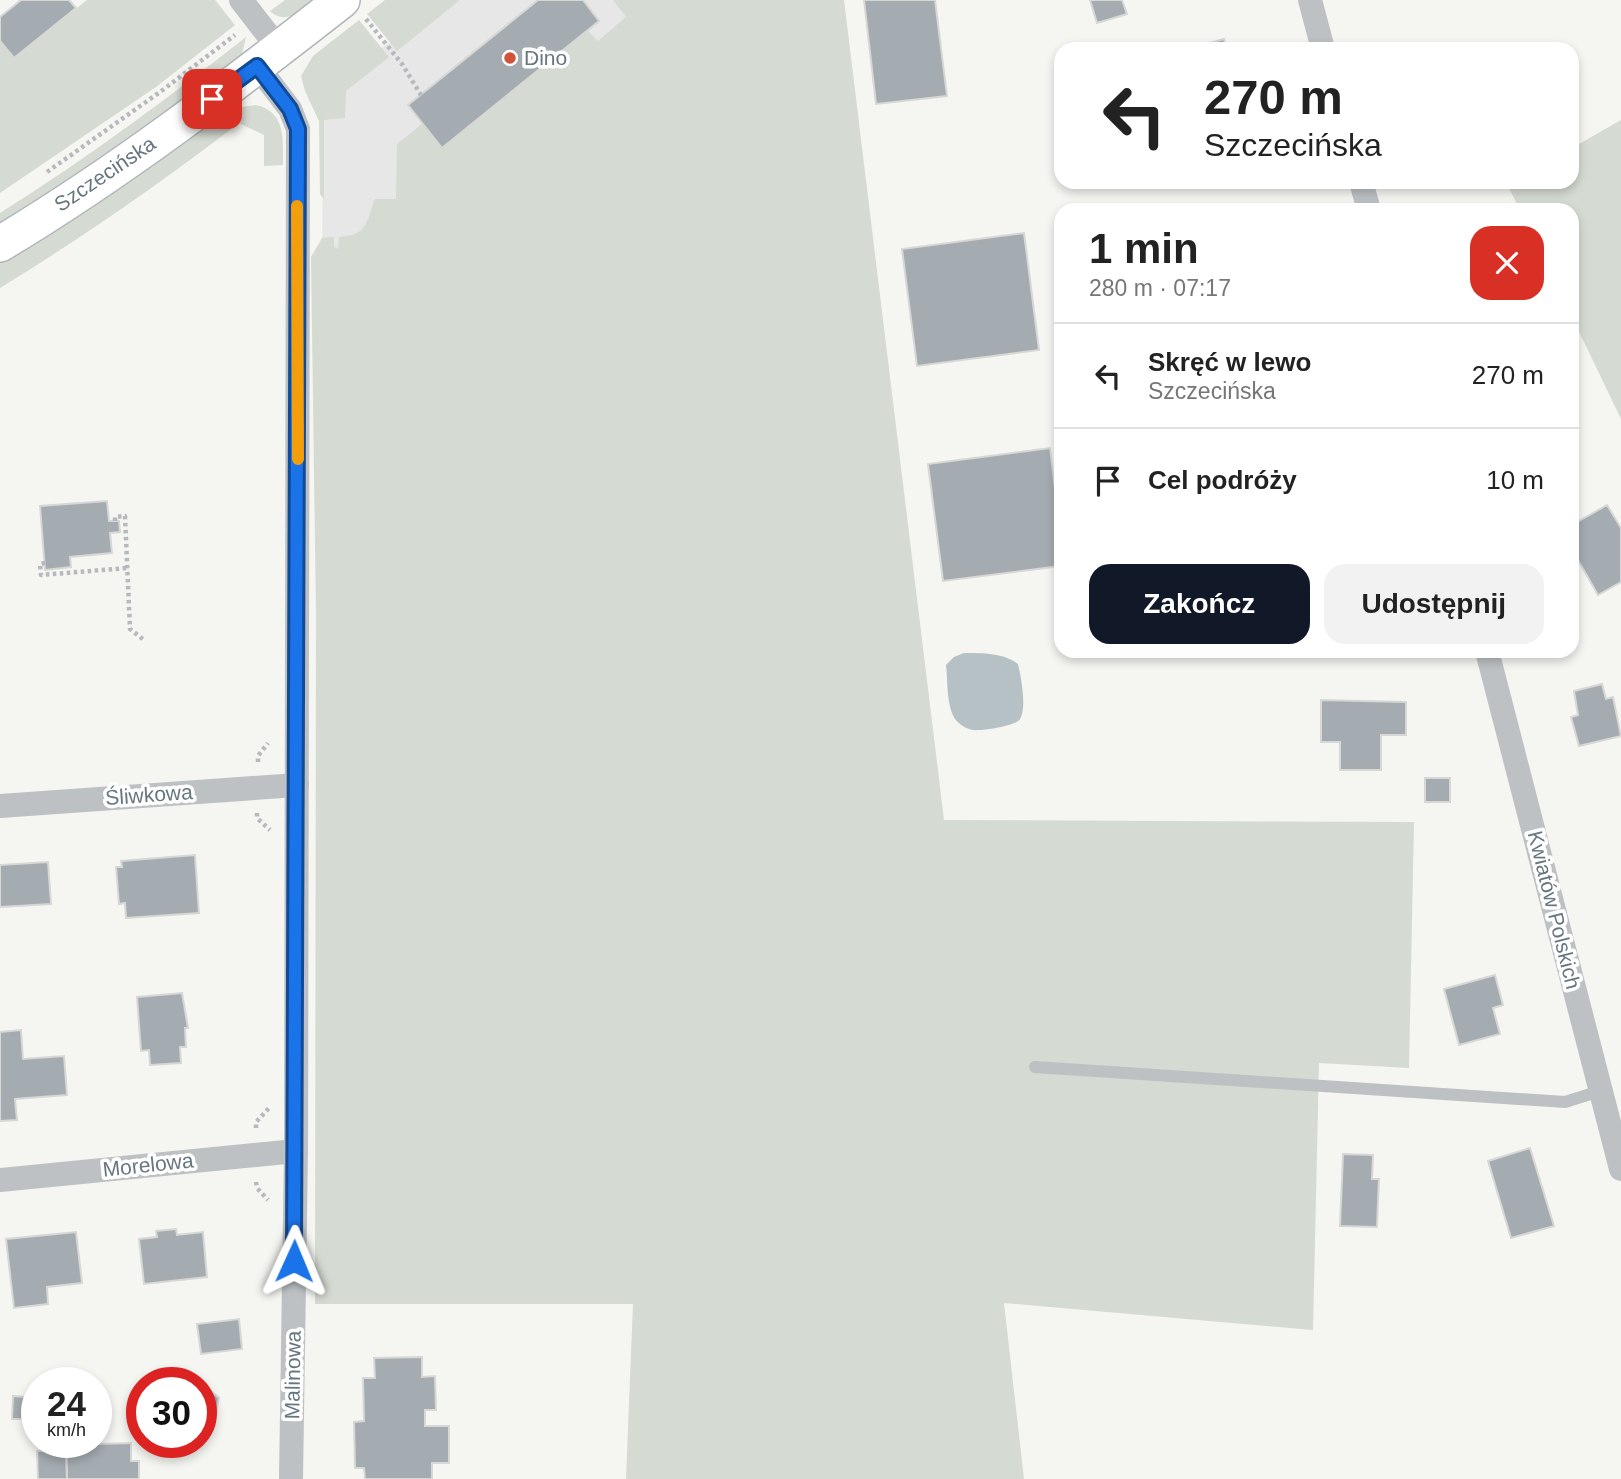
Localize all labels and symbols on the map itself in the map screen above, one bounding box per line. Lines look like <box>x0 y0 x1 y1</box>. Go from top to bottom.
place label: Dino <box>524 46 567 69</box>
marker: Dino <box>502 50 518 66</box>
pin <box>182 69 242 129</box>
street label: Szczecińska <box>50 131 160 216</box>
street label: Śliwkowa <box>105 780 194 809</box>
street label: Kwiatów Polskich <box>1524 828 1585 991</box>
street label: Morelowa <box>101 1148 195 1181</box>
position arrow <box>257 1224 331 1298</box>
street label: Malinowa <box>280 1330 305 1420</box>
speed limit sign: 30 <box>126 1367 217 1458</box>

